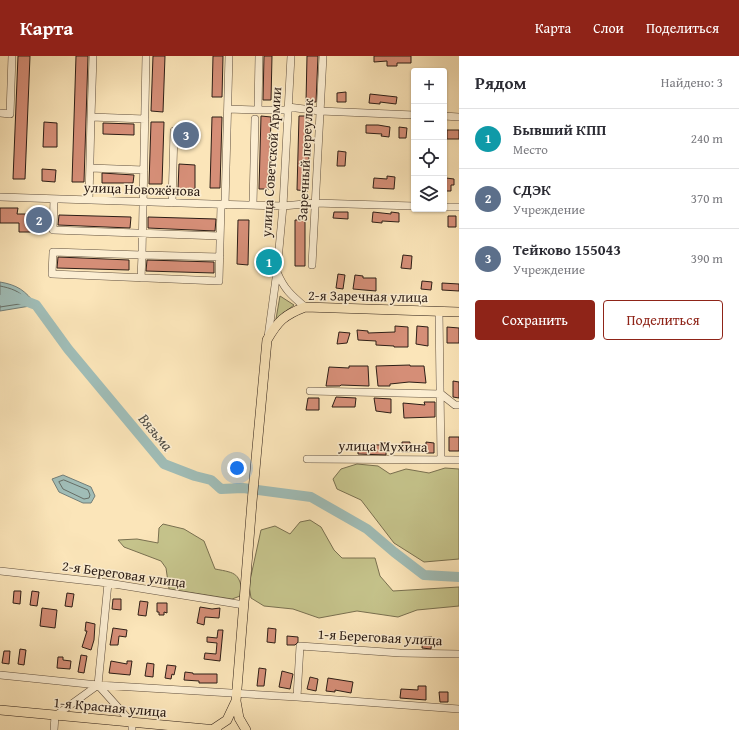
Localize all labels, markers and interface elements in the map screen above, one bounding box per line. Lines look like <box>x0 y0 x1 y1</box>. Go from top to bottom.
text: Карта <box>20 14 73 42</box>
text: Карта <box>535 18 571 38</box>
text: Слои <box>593 18 624 38</box>
text: Поделиться <box>646 18 719 38</box>
map controls <box>411 68 447 212</box>
button: + <box>411 68 447 104</box>
text: Рядом <box>475 70 526 95</box>
text: Найдено: 3 <box>661 73 723 92</box>
street label: улица Советской Армии <box>256 86 286 239</box>
street label: Заречный переулок <box>292 98 318 222</box>
button: − <box>411 104 447 140</box>
text: Бывший КПП <box>513 119 606 140</box>
pin: 3 <box>173 120 199 150</box>
text: 1 <box>485 129 491 148</box>
text: 240 m <box>691 129 723 148</box>
button: locate <box>411 140 447 176</box>
text: Место <box>513 140 548 159</box>
button: layers <box>411 176 447 212</box>
street label: улица Новожёнова <box>82 177 201 201</box>
text: СДЭК <box>513 179 551 200</box>
text: 2 <box>485 189 491 208</box>
text: 370 m <box>691 189 723 208</box>
text: Учреждение <box>513 200 585 219</box>
pin: 2 <box>26 205 52 235</box>
text: Тейково 155043 <box>513 239 621 260</box>
pin: 1 <box>256 247 282 277</box>
text: 3 <box>485 249 491 268</box>
text: 390 m <box>691 249 723 268</box>
text: Учреждение <box>513 260 585 279</box>
street label: 2-я Заречная улица <box>308 285 428 307</box>
button: Сохранить <box>475 300 595 340</box>
button: Поделиться <box>603 300 723 340</box>
water label: Вязьма <box>133 408 178 455</box>
street label: улица Мухина <box>337 435 428 457</box>
your location <box>227 458 247 478</box>
street label: 2-я Береговая улица <box>61 555 188 593</box>
street label: 1-я Береговая улица <box>317 624 443 650</box>
street label: 1-я Красная улица <box>53 692 168 722</box>

